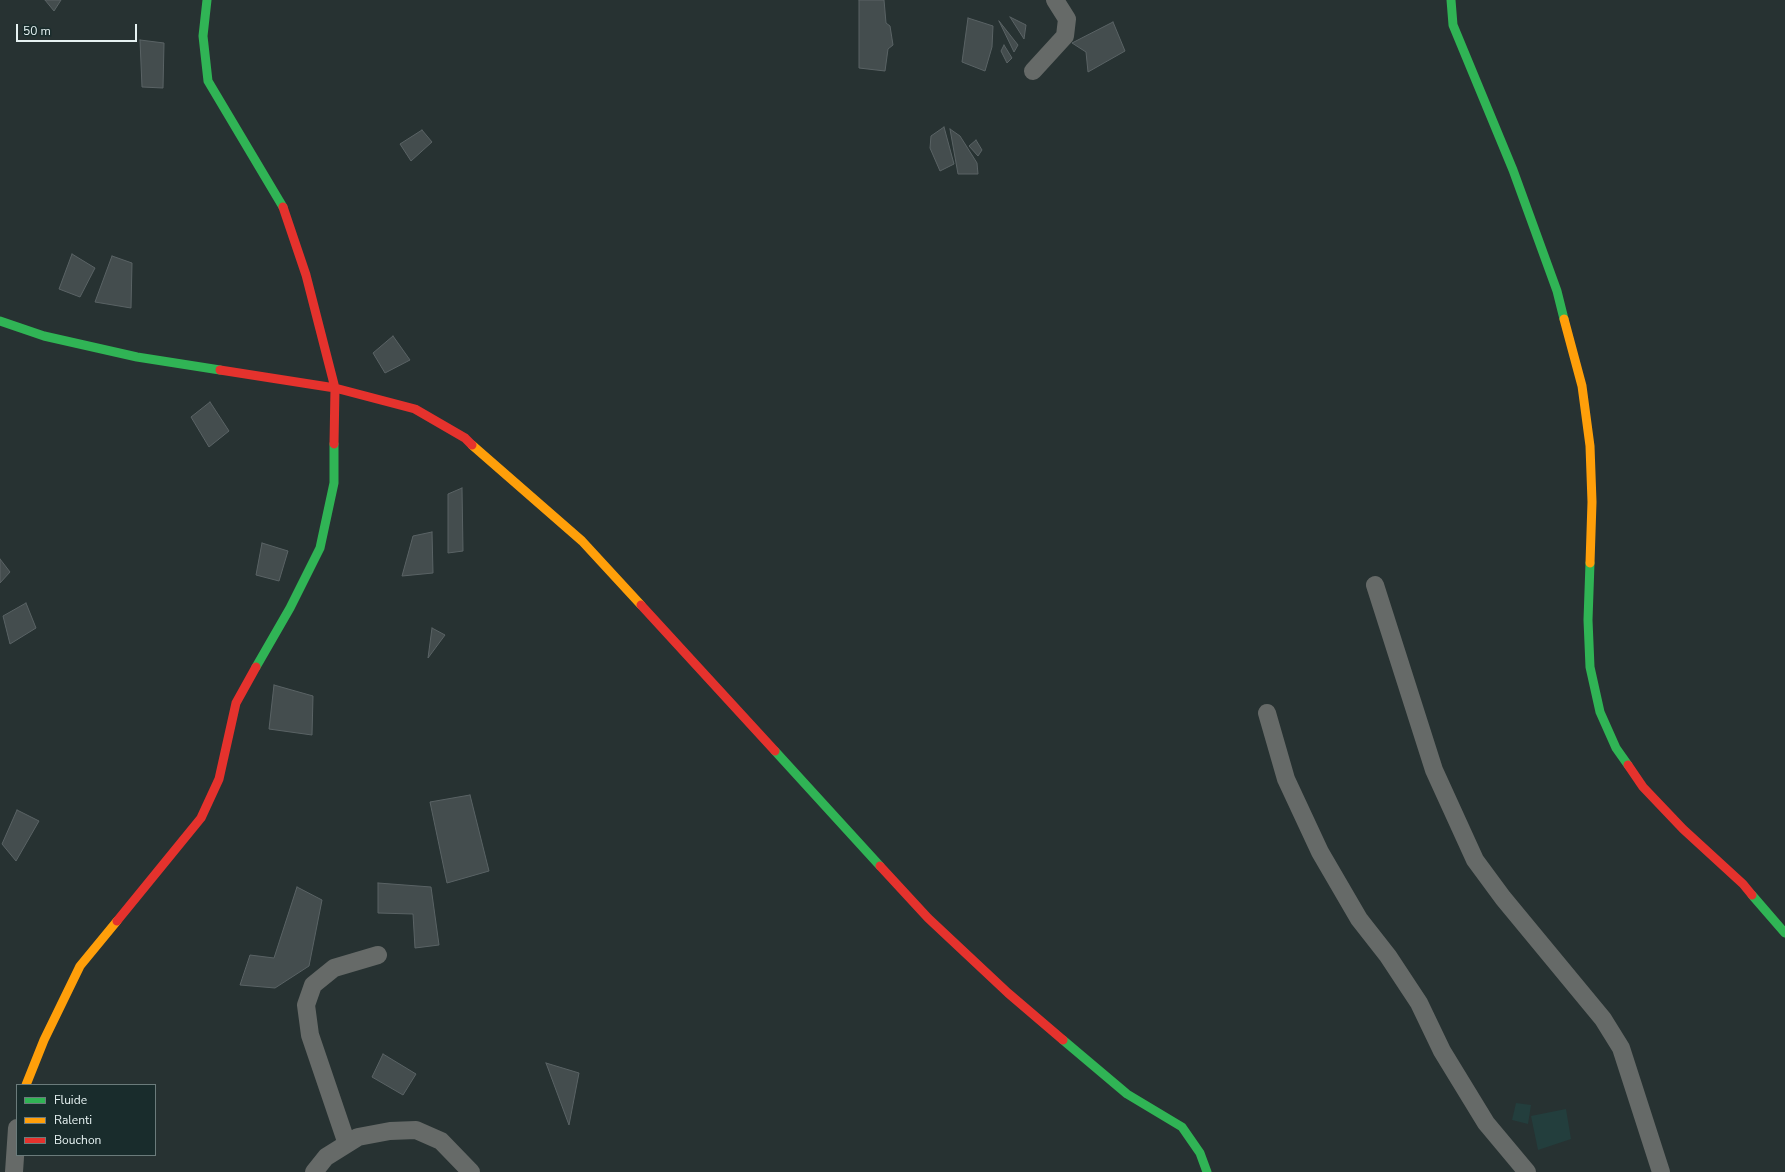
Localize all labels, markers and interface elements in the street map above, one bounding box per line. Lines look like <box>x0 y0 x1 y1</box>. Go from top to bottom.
scale bar <box>18 16 139 42</box>
text: 50 m <box>23 23 51 39</box>
legend <box>16 1084 156 1156</box>
text: Fluide <box>54 1092 87 1108</box>
text: Ralenti <box>54 1112 92 1128</box>
text: Bouchon <box>54 1132 101 1148</box>

